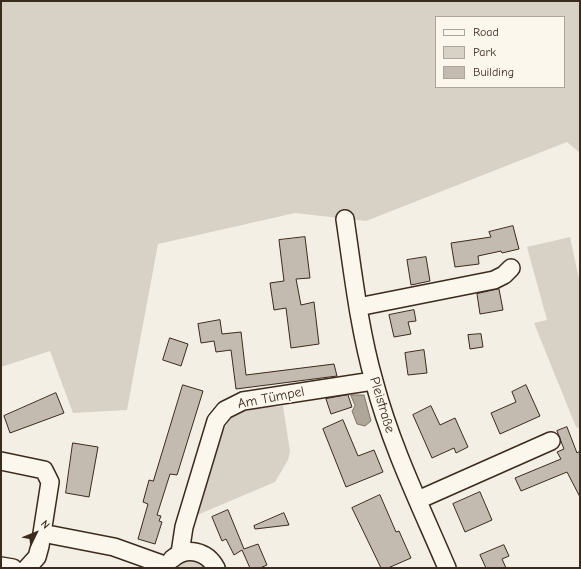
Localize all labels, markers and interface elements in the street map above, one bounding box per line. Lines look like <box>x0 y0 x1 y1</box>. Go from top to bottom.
legend <box>435 16 565 88</box>
text: Road <box>473 25 499 39</box>
text: Park <box>473 45 496 59</box>
text: Building <box>473 65 514 79</box>
street label: Pleistraße <box>366 375 398 435</box>
street label: Am Tümpel <box>236 383 306 413</box>
north arrow <box>16 513 56 553</box>
text: N <box>38 517 52 532</box>

